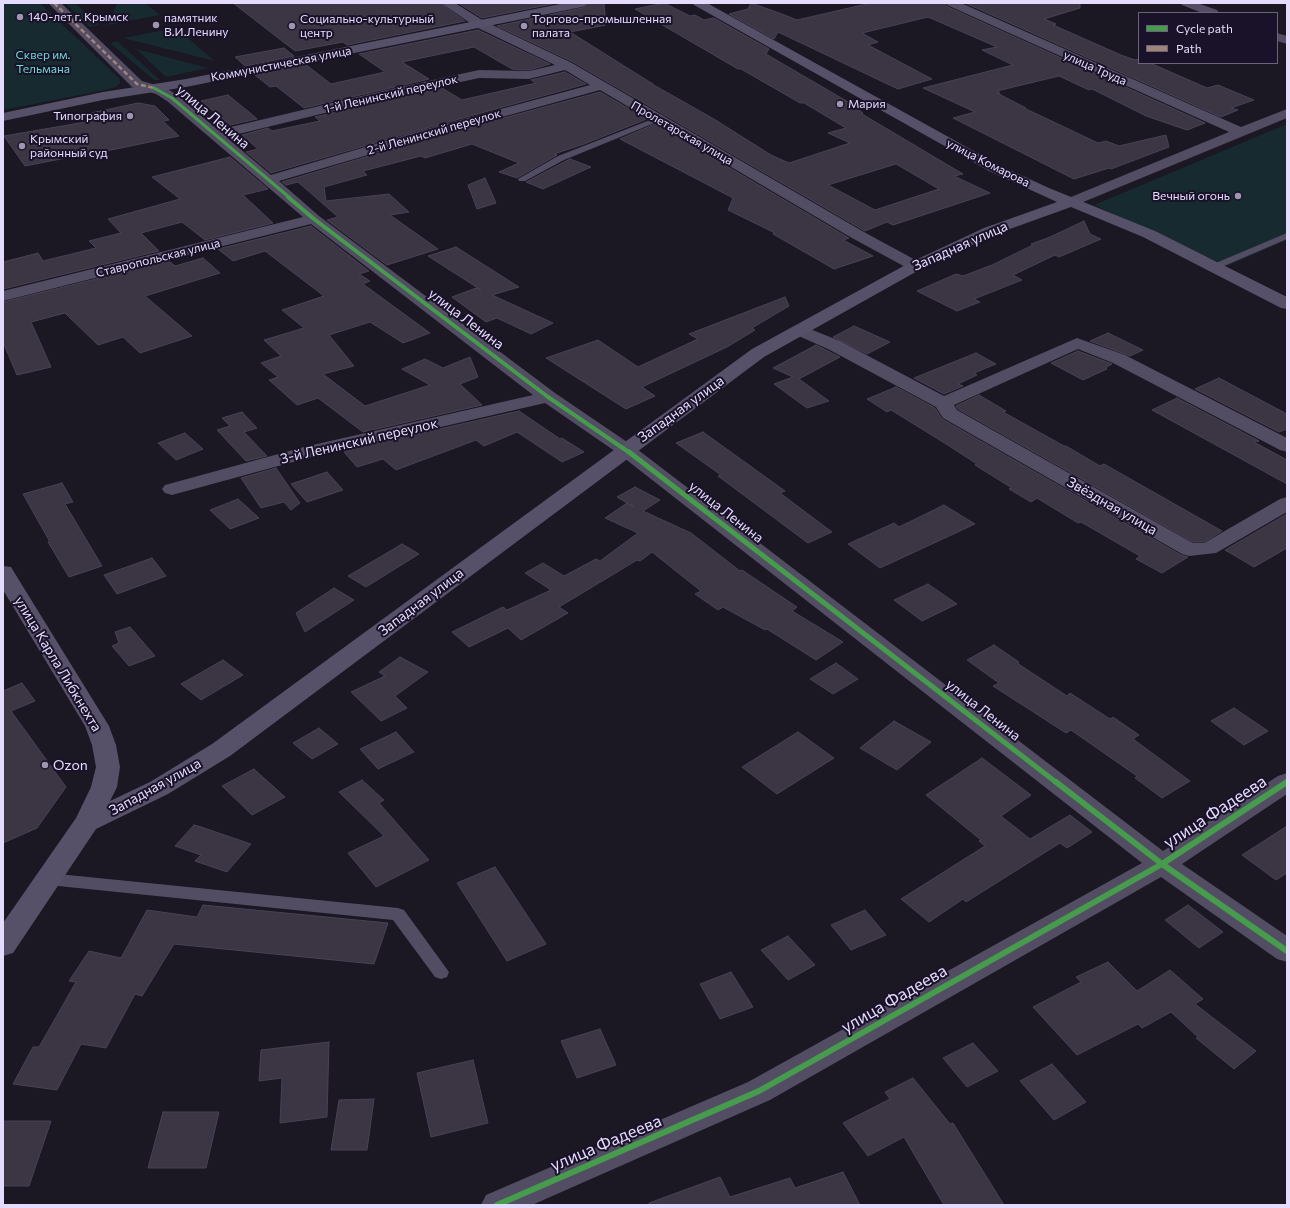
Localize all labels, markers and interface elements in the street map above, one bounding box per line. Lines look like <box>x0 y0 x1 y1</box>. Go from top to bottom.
place label: 140-лет г. Крымск <box>28 10 129 24</box>
place label: памятник В.И.Ленину <box>164 11 229 39</box>
marker: 140-лет г. Крымск <box>15 12 25 22</box>
place label: Социально-культурный центр <box>300 12 434 40</box>
place label: Торгово-промышленная палата <box>532 12 672 40</box>
legend <box>1138 12 1278 64</box>
marker: памятник В.И.Ленину <box>151 20 161 30</box>
marker: Социально-культурный центр <box>287 21 297 31</box>
marker: Торгово-промышленная палата <box>519 21 529 31</box>
text: Cycle path <box>1176 21 1233 35</box>
text: Path <box>1176 41 1202 55</box>
street label: Коммунистическая улица <box>209 43 353 85</box>
park label: Сквер им. Тельмана <box>16 48 70 76</box>
street label: улица Труда <box>1061 48 1129 88</box>
street label: 1-й Ленинский переулок <box>323 72 459 116</box>
street label: улица Ленина <box>173 82 253 152</box>
place label: Мария <box>848 97 886 111</box>
street label: Пролетарская улица <box>629 98 735 168</box>
marker: Мария <box>835 99 845 109</box>
street label: 2-й Ленинский переулок <box>366 106 502 158</box>
place label: Типография <box>53 109 122 123</box>
marker: Типография <box>125 111 135 121</box>
place label: Крымский районный суд <box>30 132 108 160</box>
street label: улица Комарова <box>944 136 1032 190</box>
marker: Крымский районный суд <box>17 141 27 151</box>
place label: Вечный огонь <box>1152 189 1230 203</box>
marker: Вечный огонь <box>1233 191 1243 201</box>
street label: Западная улица <box>910 218 1010 274</box>
street label: Ставропольская улица <box>94 236 222 280</box>
street label: улица Ленина <box>425 285 507 353</box>
street label: Западная улица <box>635 372 727 446</box>
street label: 3-й Ленинский переулок <box>279 415 439 467</box>
street label: Звёздная улица <box>1064 473 1160 539</box>
street label: улица Ленина <box>685 478 767 546</box>
street label: Западная улица <box>375 565 467 639</box>
street label: улица Карла Либкнехта <box>11 593 105 735</box>
street label: улица Ленина <box>942 676 1024 744</box>
street label: Западная улица <box>106 755 204 819</box>
place label: Ozon <box>53 757 88 773</box>
marker: Ozon <box>40 760 50 770</box>
street label: улица Фадеева <box>1160 771 1270 853</box>
street label: улица Фадеева <box>837 960 951 1038</box>
street label: улица Фадеева <box>547 1110 665 1176</box>

